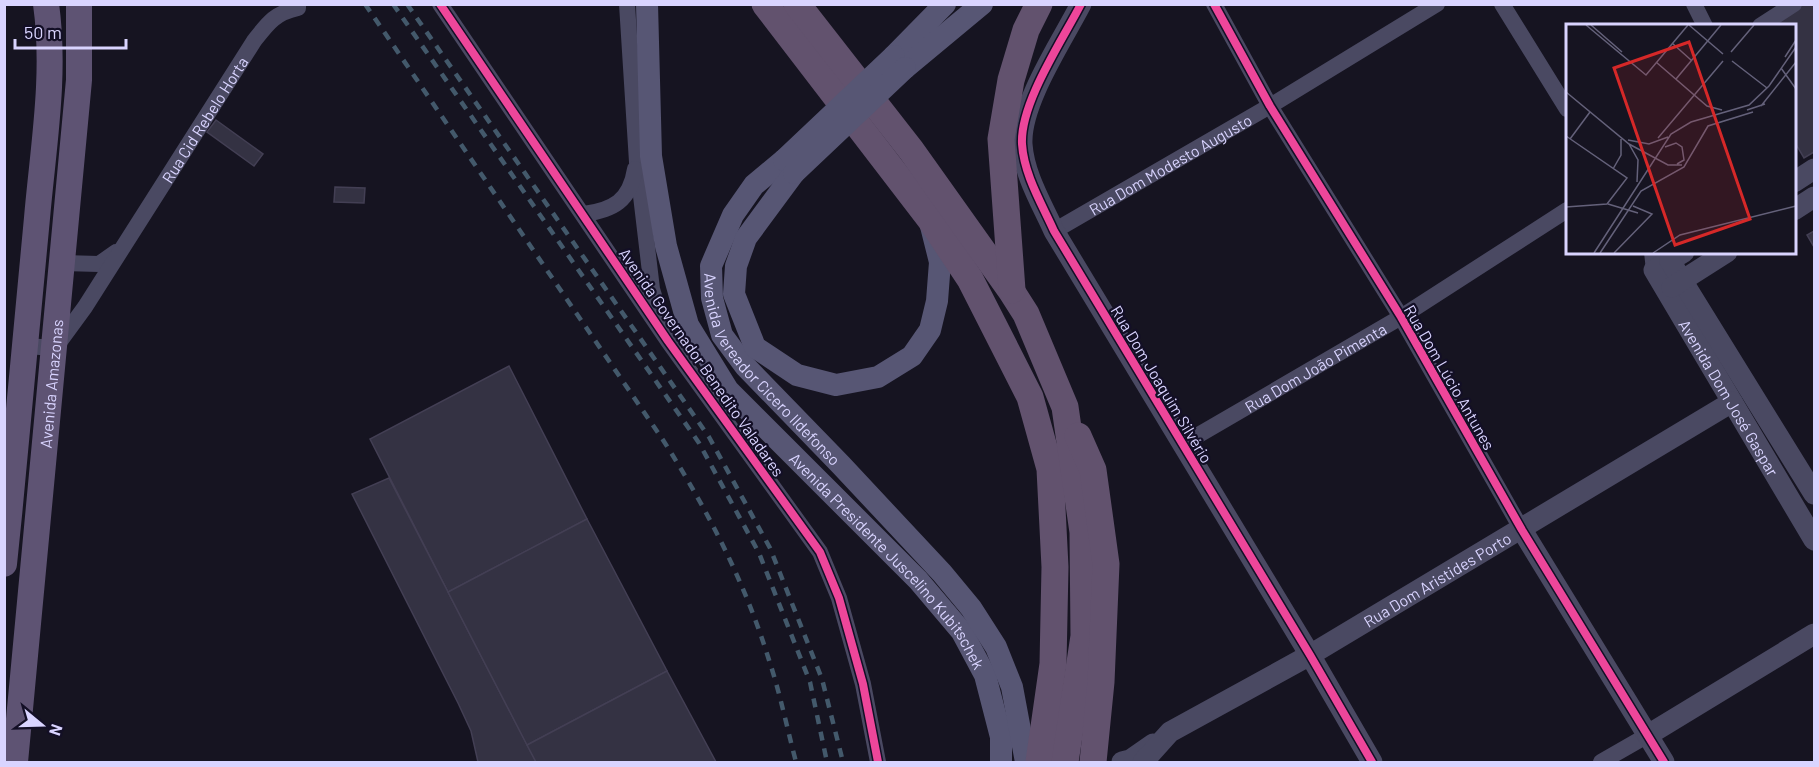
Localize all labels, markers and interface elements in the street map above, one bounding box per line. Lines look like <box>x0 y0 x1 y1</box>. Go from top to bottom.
scale bar <box>15 12 126 50</box>
text: 50 m <box>24 21 62 43</box>
inset map <box>1566 24 1795 254</box>
street label: Rua Cid Rebelo Horta <box>157 53 251 186</box>
street label: Rua Dom Modesto Augusto <box>1085 109 1255 218</box>
street label: Avenida Governador Benedito Valadares <box>616 244 788 480</box>
street label: Avenida Vereador Cícero Ildefonso <box>702 273 845 469</box>
street label: Rua Dom Lúcio Antunes <box>1401 301 1499 453</box>
street label: Rua Dom Joaquim Silvério <box>1107 302 1217 466</box>
street label: Avenida Dom José Gaspar <box>1676 316 1783 479</box>
street label: Avenida Amazonas <box>35 318 66 449</box>
street label: Rua Dom João Pimenta <box>1241 318 1389 416</box>
street label: Avenida Presidente Juscelino Kubitschek <box>786 448 989 672</box>
street label: Rua Dom Aristides Porto <box>1360 528 1514 630</box>
north arrow <box>12 695 72 755</box>
text: N <box>46 722 67 738</box>

